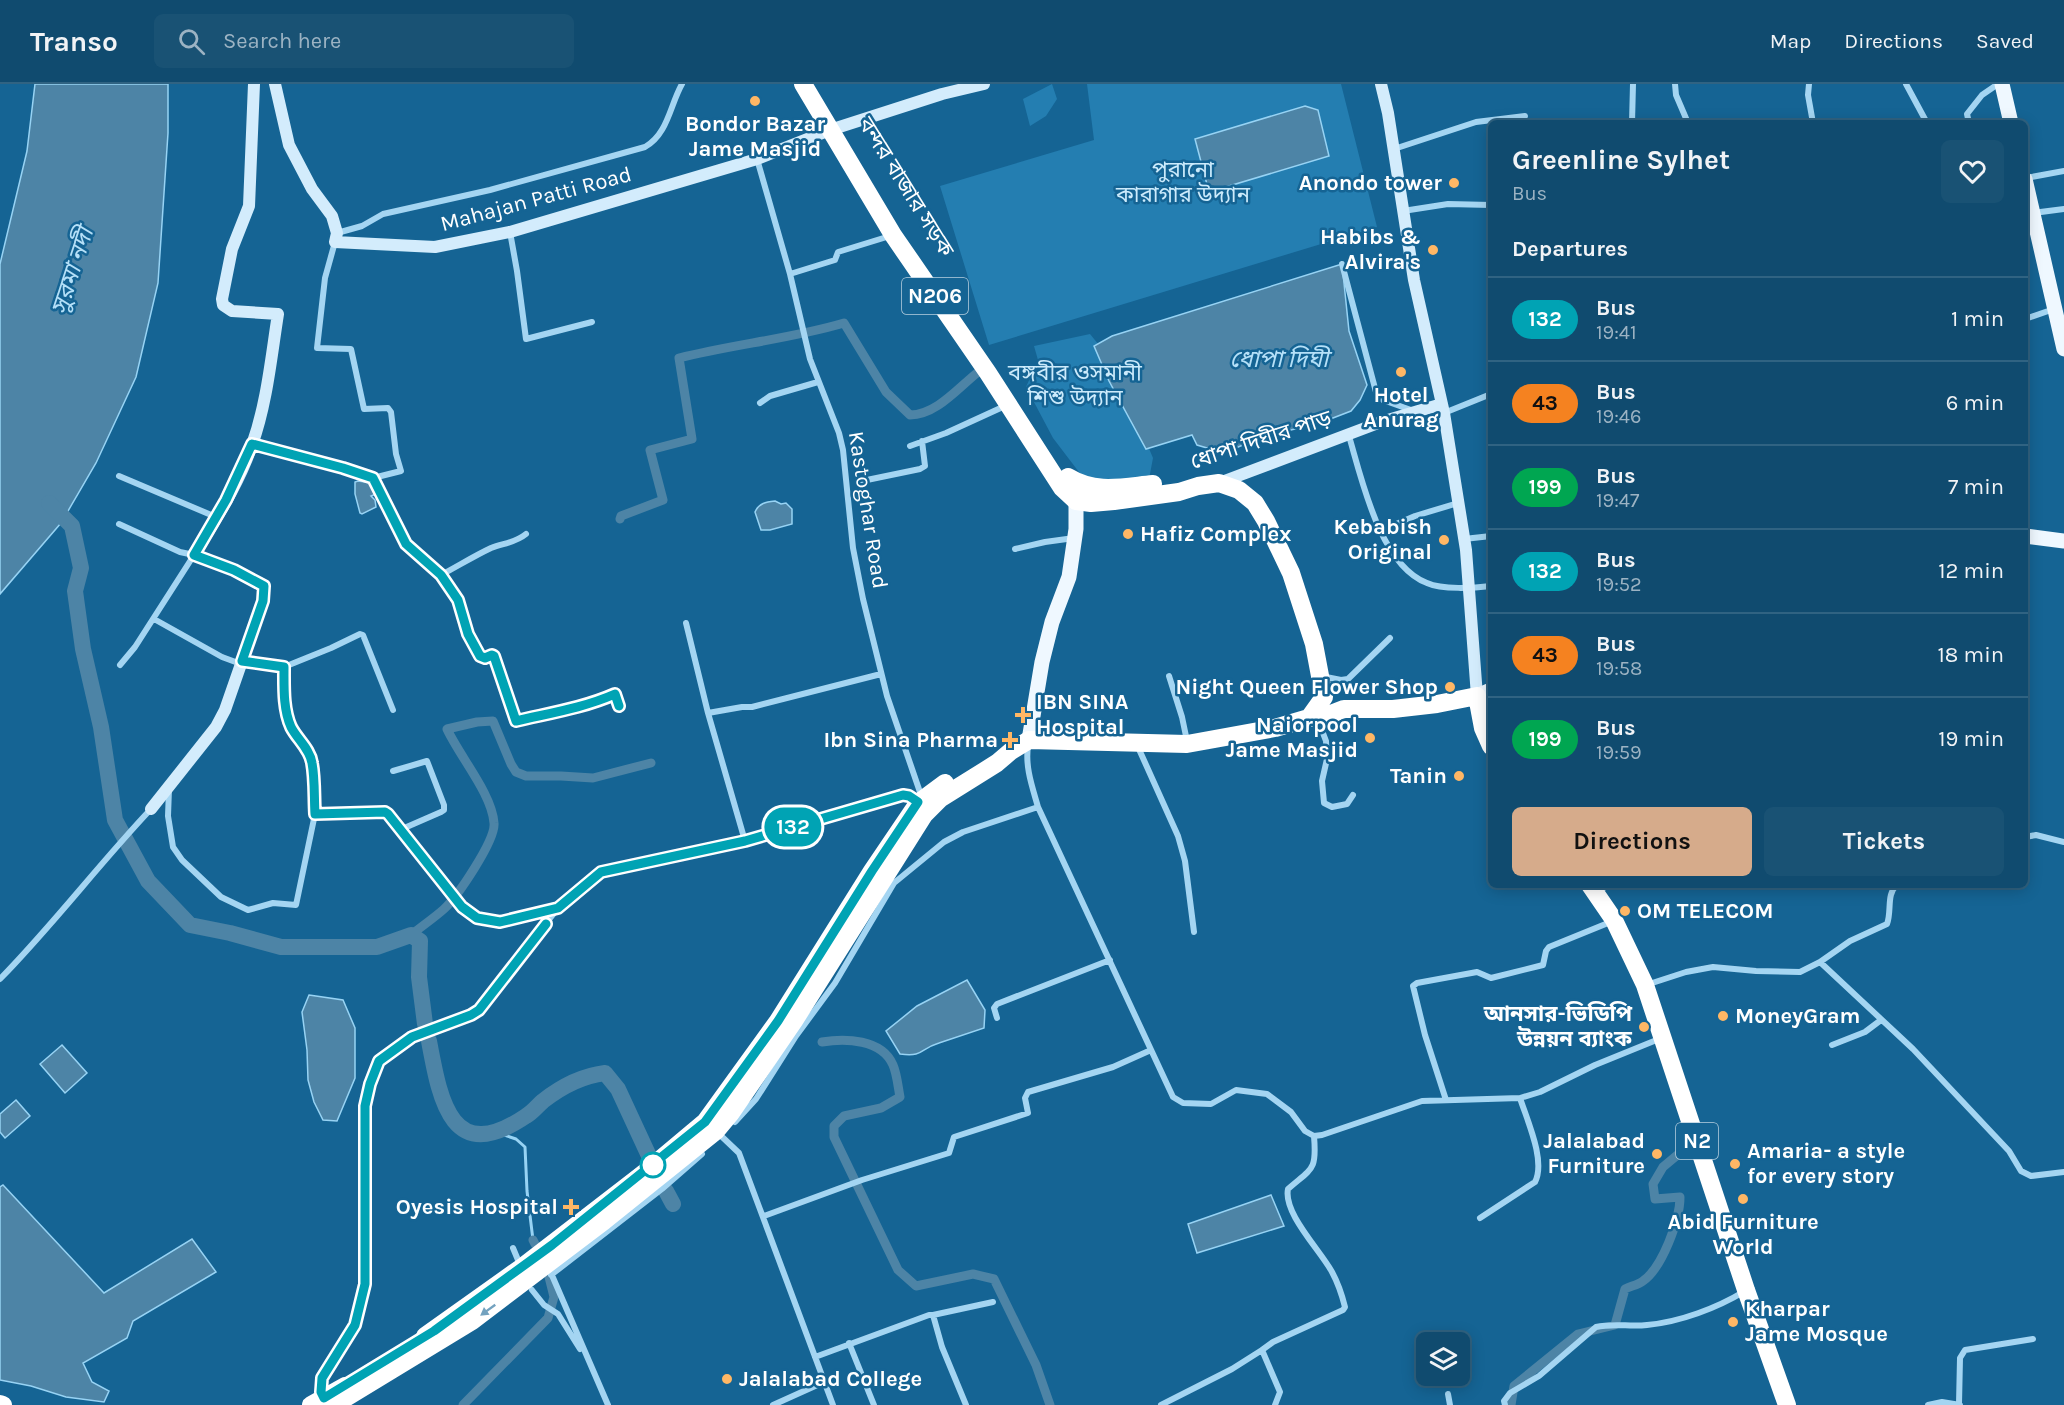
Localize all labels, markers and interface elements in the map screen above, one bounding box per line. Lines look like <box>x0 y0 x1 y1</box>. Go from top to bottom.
search box <box>154 14 574 68</box>
text: Transo <box>30 25 118 58</box>
icon: search <box>175 25 208 58</box>
text: Search here <box>223 28 341 54</box>
text: Map <box>1770 29 1811 53</box>
text: Directions <box>1844 29 1943 53</box>
text: Saved <box>1976 29 2034 53</box>
marker: Bondor Bazar Jame Masjid <box>748 94 762 108</box>
place label: Bondor Bazar Jame Masjid <box>685 111 825 162</box>
street label: বন্দর বাজার সড়ক <box>852 112 959 262</box>
button: heart <box>1941 140 2004 203</box>
text: Greenline Sylhet <box>1512 143 1730 176</box>
park label: পুরানো কারাগার উদ্যান <box>1115 157 1251 208</box>
street label: Mahajan Patti Road <box>438 161 634 237</box>
place label: Anondo tower <box>1299 170 1442 196</box>
marker: Anondo tower <box>1447 176 1461 190</box>
text: Bus <box>1512 182 1547 205</box>
water label: সুরমা নদী <box>45 220 101 318</box>
place label: Habibs & Alvira's <box>1320 224 1421 275</box>
text: Departures <box>1512 236 1628 262</box>
marker: Habibs & Alvira's <box>1426 243 1440 257</box>
road number: N206 <box>902 278 968 314</box>
text: Bus <box>1596 295 1636 321</box>
text: 1 min <box>1951 306 2004 332</box>
text: 132 <box>1528 307 1562 331</box>
text: 19:41 <box>1596 321 1637 344</box>
water label: ধোপা দিঘী <box>1230 345 1333 373</box>
park label: বঙ্গবীর ওসমানী শিশু উদ্যান <box>1007 360 1143 411</box>
marker: Hotel Anurag <box>1394 365 1408 379</box>
text: Bus <box>1596 379 1636 405</box>
place label: Hotel Anurag <box>1363 382 1439 433</box>
text: 6 min <box>1946 390 2004 416</box>
text: 43 <box>1532 391 1558 415</box>
street label: ধোপা দিঘীর পাড় <box>1187 405 1335 475</box>
text: 19:46 <box>1596 405 1641 428</box>
street label: Kastoghar Road <box>843 429 893 591</box>
text: Bus <box>1596 463 1636 489</box>
text: 7 min <box>1948 474 2004 500</box>
text: 199 <box>1528 475 1562 499</box>
text: 19:47 <box>1596 489 1639 512</box>
place label: Kebabish Original <box>1334 514 1432 565</box>
place label: Hafiz Complex <box>1140 521 1291 547</box>
marker: Hafiz Complex <box>1121 527 1135 541</box>
marker: Kebabish Original <box>1437 533 1451 547</box>
text: Bus <box>1596 547 1636 573</box>
text: 12 min <box>1938 558 2004 584</box>
text: 132 <box>1528 559 1562 583</box>
text: 19:52 <box>1596 573 1642 596</box>
text: Bus <box>1596 631 1636 657</box>
text: 18 min <box>1938 642 2004 668</box>
text: 43 <box>1532 643 1558 667</box>
text: 19:58 <box>1596 657 1642 680</box>
place label: Night Queen Flower Shop <box>1175 674 1438 700</box>
marker: Night Queen Flower Shop <box>1443 680 1457 694</box>
place label: IBN SINA Hospital <box>1036 689 1129 740</box>
marker: IBN SINA Hospital <box>1014 706 1032 724</box>
place label: Naiorpool Jame Masjid <box>1225 712 1358 763</box>
text: Bus <box>1596 715 1636 741</box>
text: 19 min <box>1938 726 2004 752</box>
place label: Ibn Sina Pharma <box>823 727 998 753</box>
text: 199 <box>1528 727 1562 751</box>
marker: Naiorpool Jame Masjid <box>1363 731 1377 745</box>
marker: Ibn Sina Pharma <box>1003 733 1017 747</box>
text: 19:59 <box>1596 741 1642 764</box>
place label: Tanin <box>1390 763 1447 789</box>
marker: Tanin <box>1452 769 1466 783</box>
button: Directions <box>1512 807 1752 876</box>
button: Tickets <box>1764 807 2004 876</box>
line badge: 132 <box>758 808 828 846</box>
text: 132 <box>776 815 810 839</box>
place label: OM TELECOM <box>1637 898 1773 924</box>
marker: OM TELECOM <box>1618 904 1632 918</box>
place label: আনসার-ভিডিপি উন্নয়ন ব্যাংক <box>1483 1001 1633 1052</box>
place label: MoneyGram <box>1735 1003 1860 1029</box>
marker: MoneyGram <box>1716 1009 1730 1023</box>
marker: আনসার-ভিডিপি উন্নয়ন ব্যাংক <box>1637 1020 1651 1034</box>
road number: N2 <box>1676 1123 1718 1159</box>
place label: Jalalabad Furniture <box>1543 1128 1645 1179</box>
place label: Amaria- a style for every story <box>1747 1138 1905 1189</box>
marker: Jalalabad Furniture <box>1650 1147 1664 1161</box>
unlabelled marker <box>640 1152 666 1178</box>
marker: Amaria- a style for every story <box>1728 1157 1742 1171</box>
marker: Abid Furniture World <box>1736 1192 1750 1206</box>
place label: Oyesis Hospital <box>396 1194 558 1220</box>
marker: Oyesis Hospital <box>562 1198 580 1216</box>
place label: Abid Furniture World <box>1667 1209 1819 1260</box>
place label: Kharpar Jame Mosque <box>1745 1296 1888 1347</box>
one-way arrow <box>480 1303 495 1315</box>
marker: Kharpar Jame Mosque <box>1726 1315 1740 1329</box>
map controls <box>1416 1332 1470 1386</box>
button: layers <box>1416 1332 1470 1386</box>
place label: Jalalabad College <box>739 1366 922 1392</box>
marker: Jalalabad College <box>720 1372 734 1386</box>

